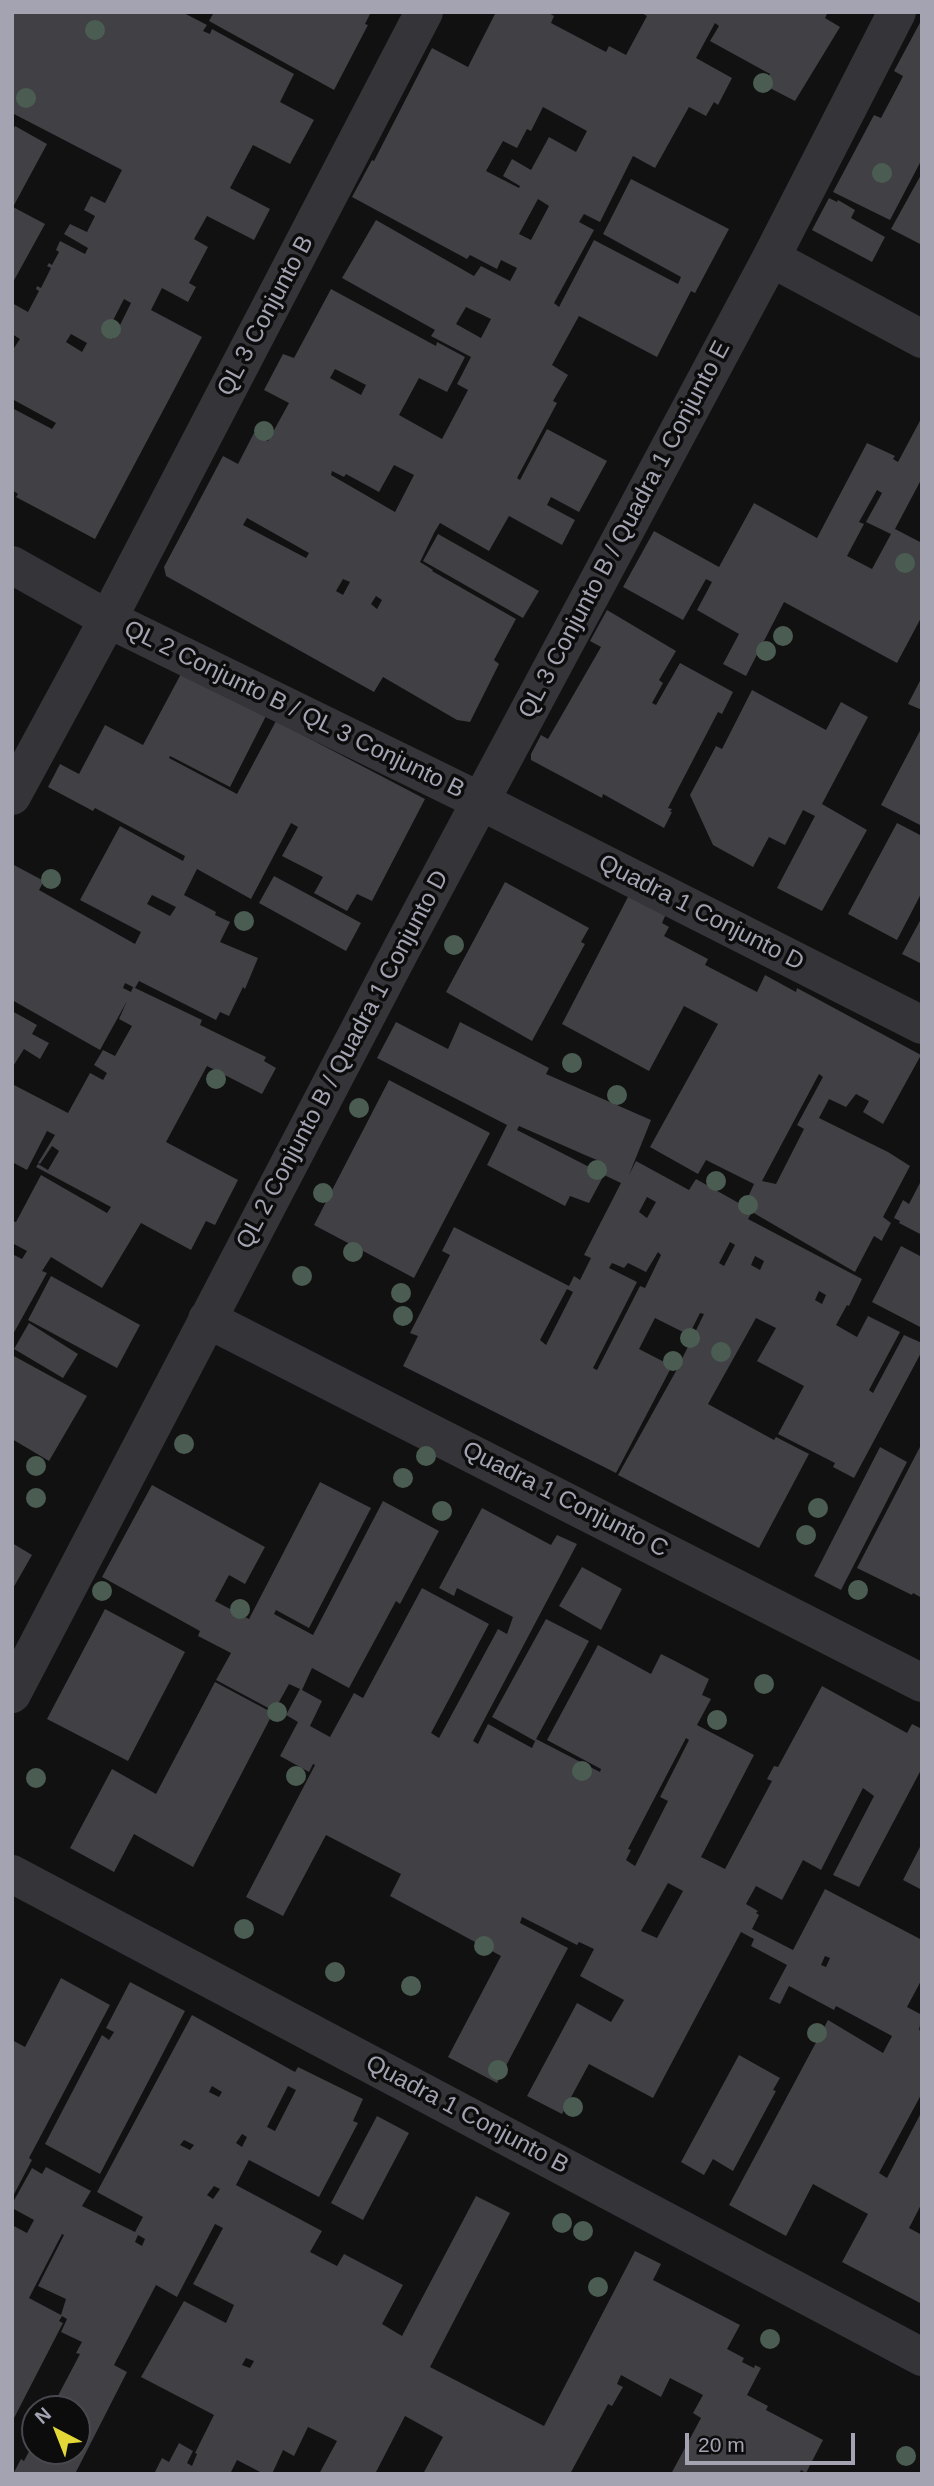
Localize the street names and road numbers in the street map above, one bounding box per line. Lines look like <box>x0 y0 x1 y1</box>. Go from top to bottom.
street label: QL 3 Conjunto B <box>212 231 320 401</box>
street label: QL 3 Conjunto B / Quadra 1 Conjunto E <box>513 337 737 723</box>
street label: QL 2 Conjunto B / QL 3 Conjunto B <box>119 615 469 805</box>
street label: Quadra 1 Conjunto D <box>593 849 809 977</box>
street label: QL 2 Conjunto B / Quadra 1 Conjunto D <box>231 866 455 1254</box>
street label: Quadra 1 Conjunto C <box>457 1436 673 1564</box>
street label: Quadra 1 Conjunto B <box>361 2049 573 2181</box>

